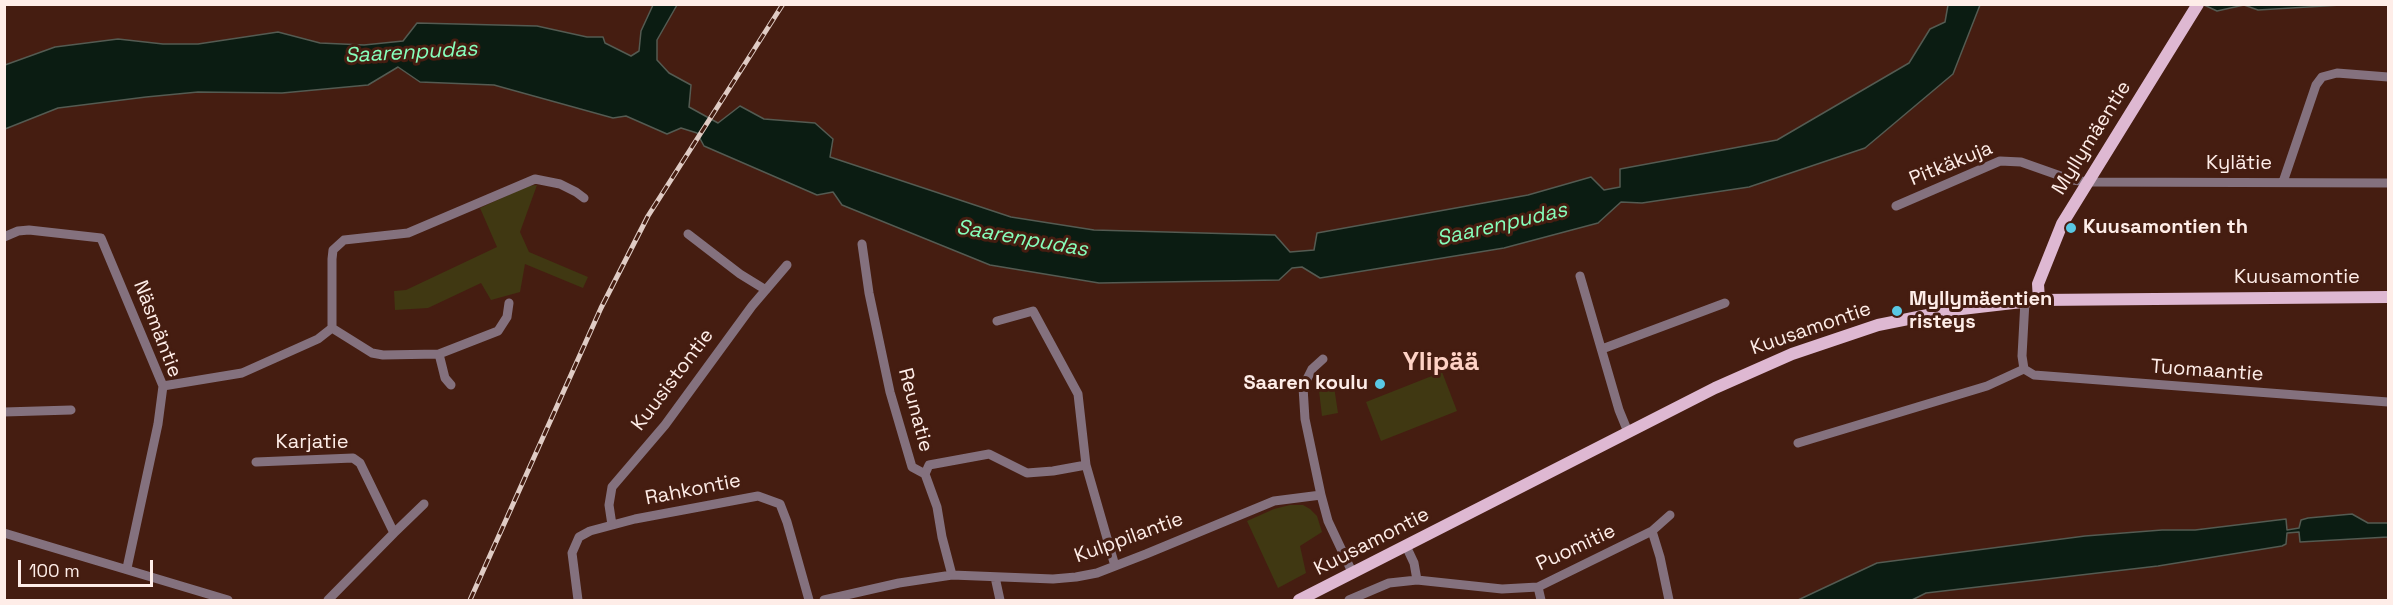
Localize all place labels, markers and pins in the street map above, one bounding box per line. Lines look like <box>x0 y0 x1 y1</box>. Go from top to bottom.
place label: Kuusamontien th <box>2083 216 2248 240</box>
marker: Kuusamontien th <box>2064 221 2078 235</box>
place label: Myllymäentien risteys <box>1909 288 2052 335</box>
marker: Myllymäentien risteys <box>1890 304 1904 318</box>
place label: Saaren koulu <box>1243 372 1368 396</box>
marker: Saaren koulu <box>1373 377 1387 391</box>

